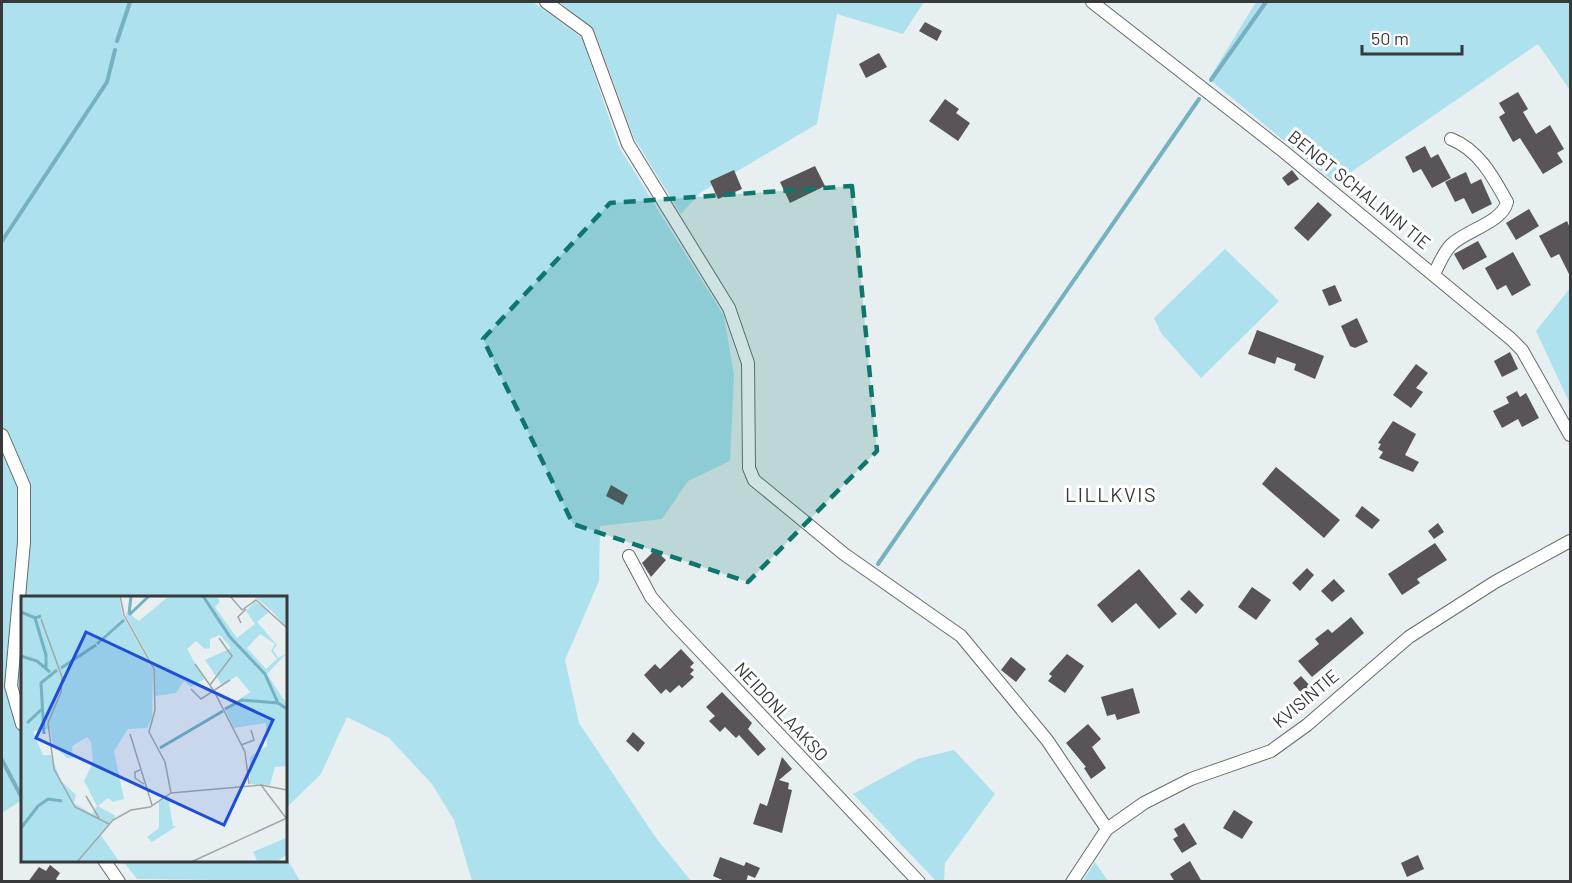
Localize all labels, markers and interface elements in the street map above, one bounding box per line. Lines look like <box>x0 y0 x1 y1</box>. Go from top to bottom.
scale bar <box>1362 18 1462 56</box>
text: 50 m <box>1371 27 1409 49</box>
street label: BENGT SCHALININ TIE <box>1284 125 1435 253</box>
district label: LILLKVIS <box>1065 482 1157 506</box>
inset map <box>21 596 286 862</box>
street label: NEIDONLAAKSO <box>730 657 833 765</box>
street label: KVISINTIE <box>1268 664 1343 732</box>

